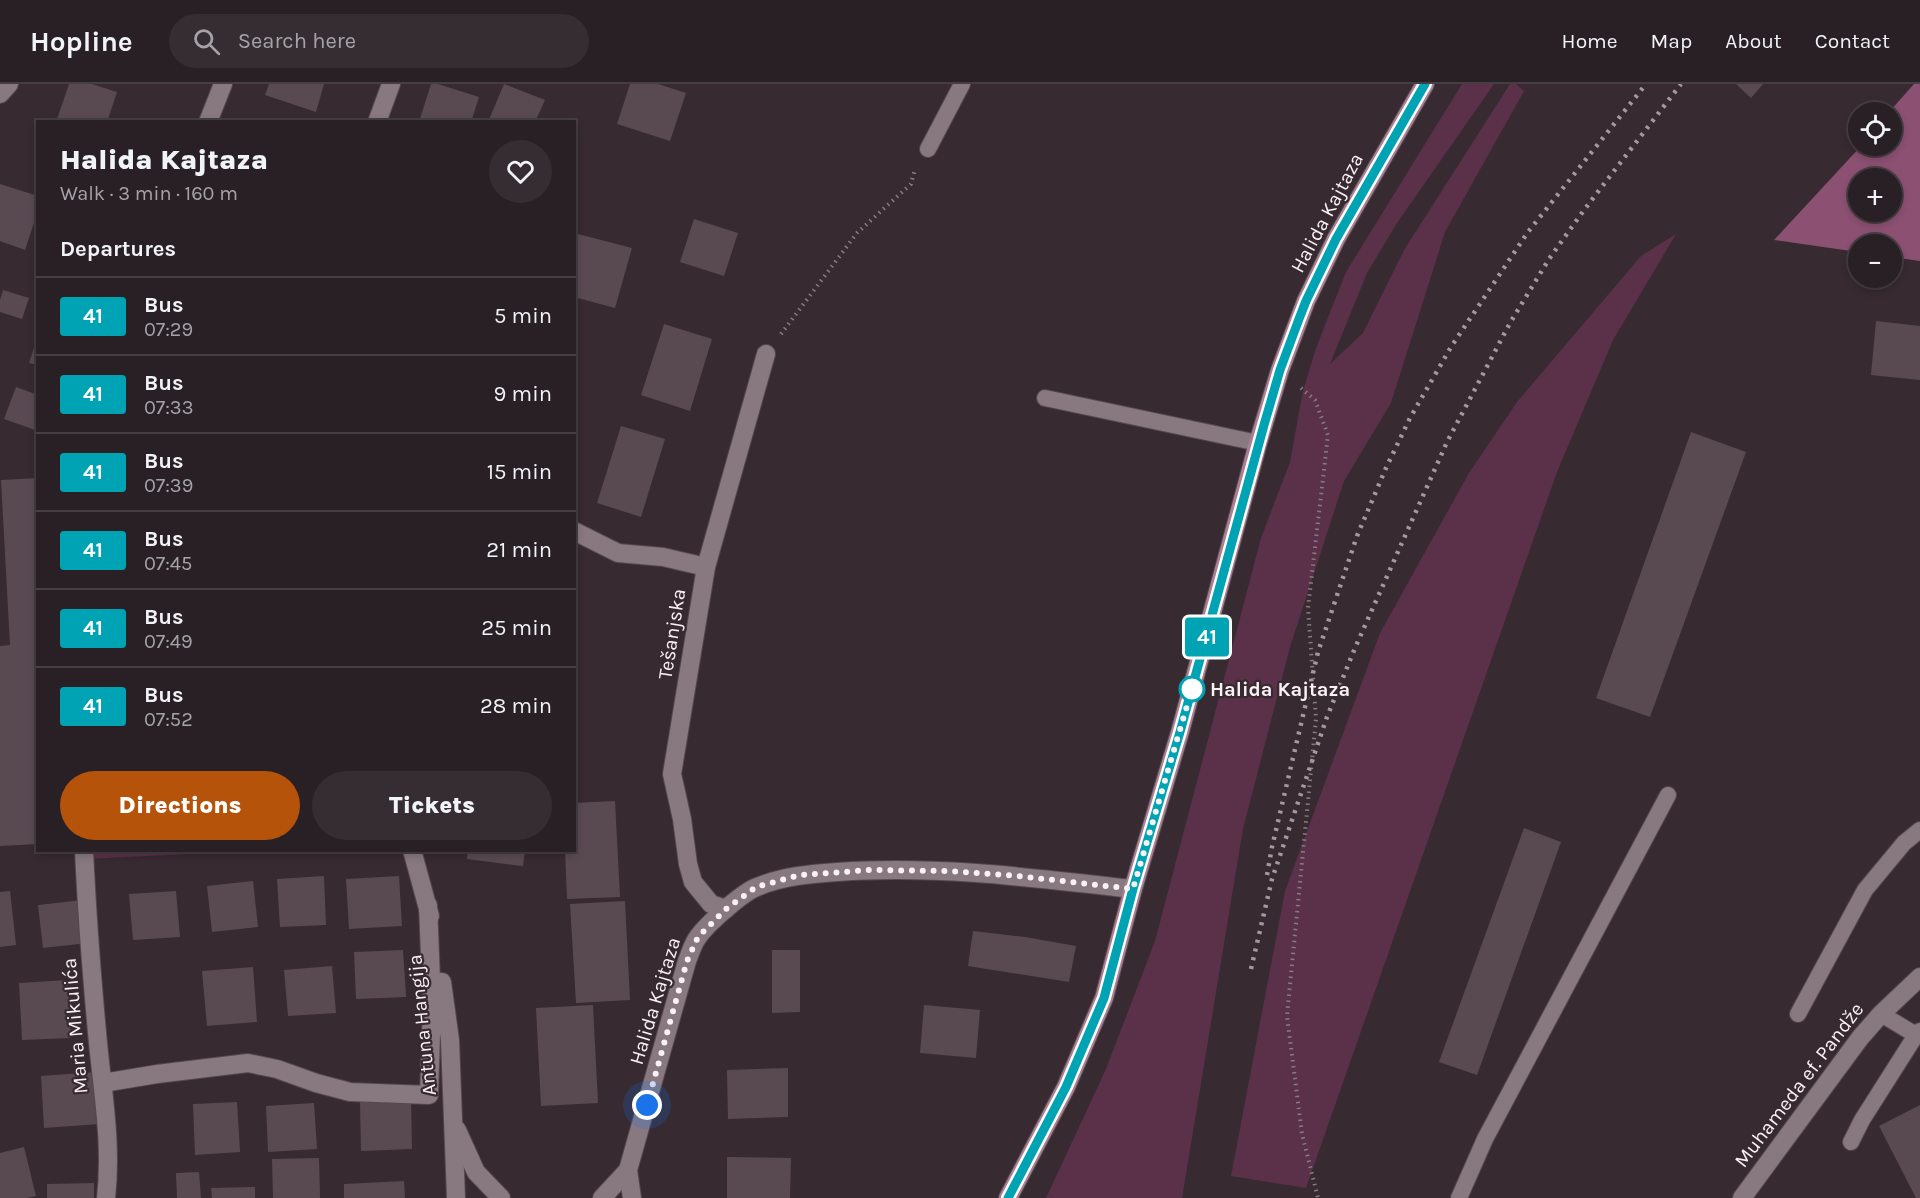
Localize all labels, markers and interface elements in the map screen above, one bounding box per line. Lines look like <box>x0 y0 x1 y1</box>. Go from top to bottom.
search box <box>169 14 589 68</box>
text: Hopline <box>30 25 133 58</box>
icon: search <box>190 25 223 58</box>
text: Search here <box>238 28 356 54</box>
text: Home <box>1562 29 1618 53</box>
text: Map <box>1651 29 1692 53</box>
text: About <box>1725 29 1782 53</box>
text: Contact <box>1815 29 1890 53</box>
map controls <box>1848 102 1902 288</box>
button: locate <box>1848 102 1902 156</box>
button: heart <box>489 140 552 203</box>
text: Halida Kajtaza <box>60 143 268 176</box>
street label: Halida Kajtaza <box>1286 149 1368 277</box>
button: + <box>1848 168 1902 222</box>
text: Walk · 3 min · 160 m <box>60 182 238 205</box>
button: − <box>1848 234 1902 288</box>
text: Departures <box>60 236 176 262</box>
text: Bus <box>144 292 184 318</box>
text: 5 min <box>494 303 552 329</box>
text: 41 <box>83 304 103 328</box>
text: 07:29 <box>144 318 193 341</box>
text: Bus <box>144 370 184 396</box>
text: 9 min <box>494 381 552 407</box>
text: 41 <box>83 382 103 406</box>
text: 07:33 <box>144 396 194 419</box>
text: Bus <box>144 448 184 474</box>
text: 15 min <box>487 459 552 485</box>
text: 41 <box>83 460 103 484</box>
text: 07:39 <box>144 474 193 497</box>
text: Bus <box>144 526 184 552</box>
text: 21 min <box>486 537 552 563</box>
text: 41 <box>83 538 103 562</box>
text: 07:45 <box>144 552 192 575</box>
street label: Tešanjska <box>653 587 691 681</box>
text: Bus <box>144 604 184 630</box>
text: 25 min <box>481 615 552 641</box>
text: 41 <box>83 616 103 640</box>
line badge: 41 <box>1180 618 1234 656</box>
text: 41 <box>1197 625 1217 649</box>
text: 07:49 <box>144 630 193 653</box>
marker: Halida Kajtaza <box>1179 676 1205 702</box>
place label: Halida Kajtaza <box>1210 678 1350 701</box>
text: Bus <box>144 682 184 708</box>
text: 28 min <box>480 693 552 719</box>
text: 41 <box>83 694 103 718</box>
text: 07:52 <box>144 708 193 731</box>
button: Directions <box>60 771 300 840</box>
button: Tickets <box>312 771 552 840</box>
street label: Halida Kajtaza <box>625 935 685 1067</box>
street label: Antuna Hangija <box>403 953 441 1097</box>
street label: Maria Mikulića <box>58 957 92 1095</box>
street label: Muhameda ef. Pandže <box>1730 998 1868 1172</box>
your location <box>632 1090 662 1120</box>

